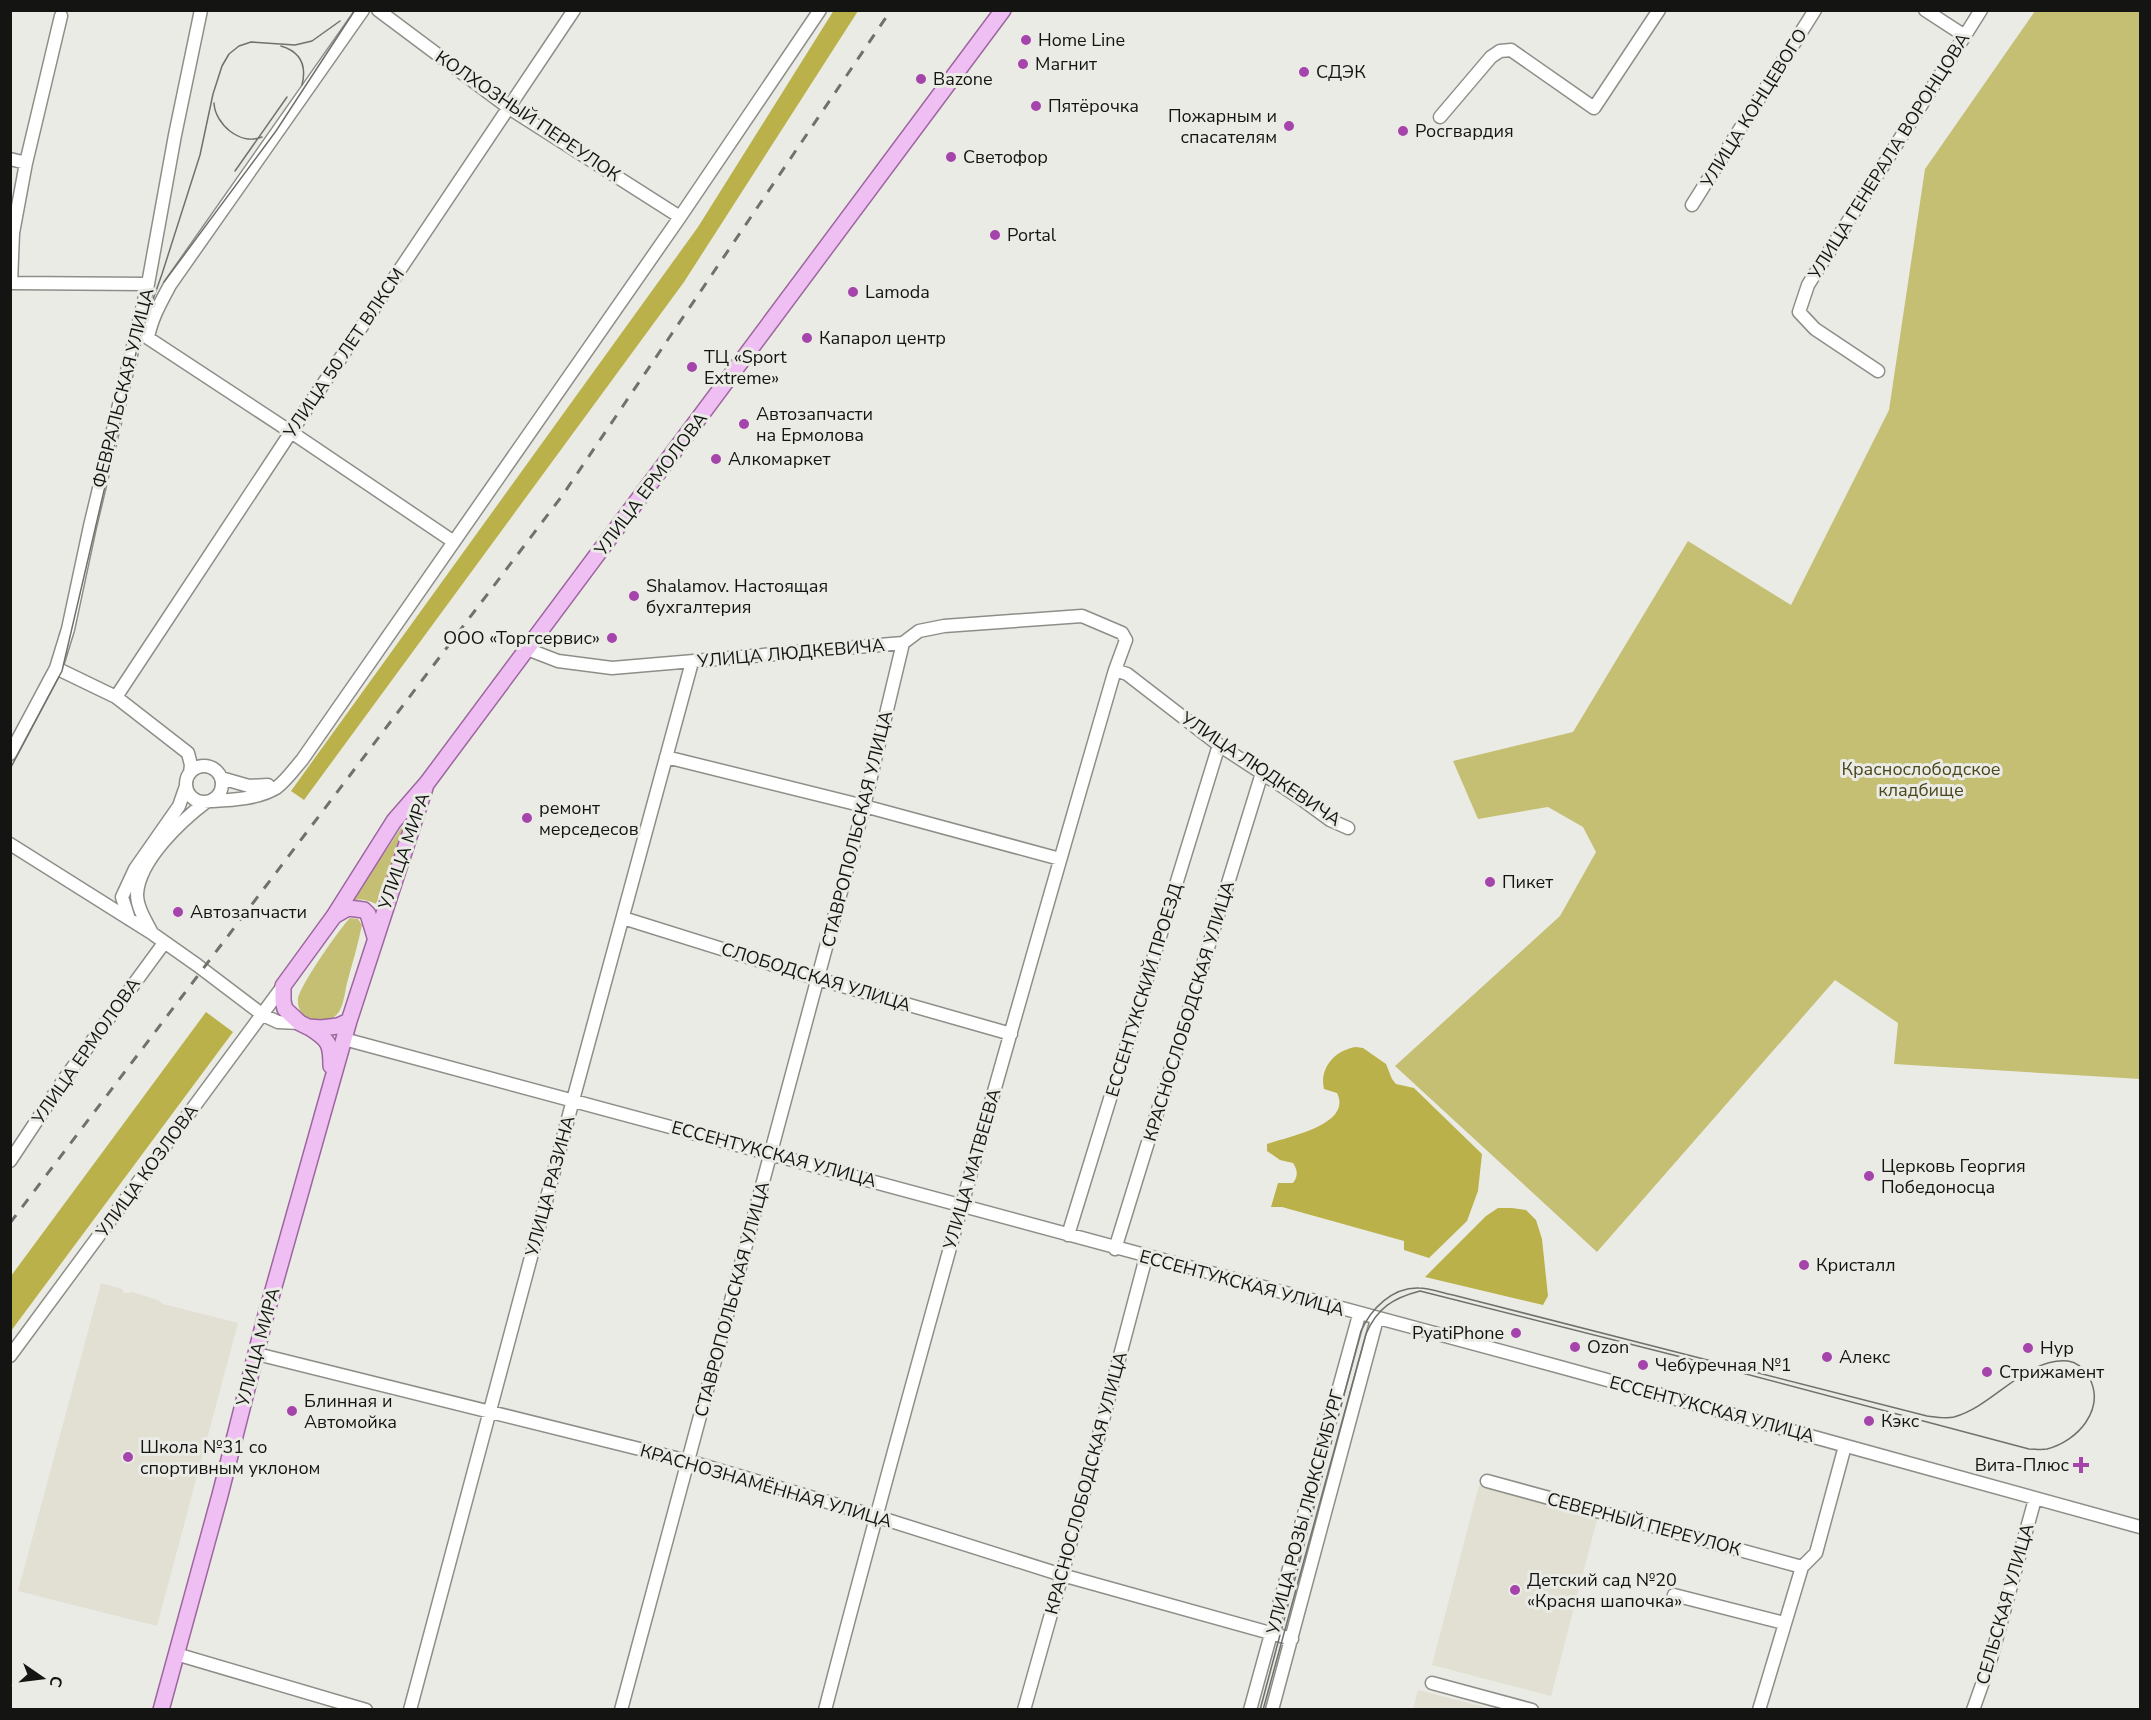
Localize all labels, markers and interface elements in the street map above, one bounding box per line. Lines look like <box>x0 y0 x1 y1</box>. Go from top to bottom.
street label: УЛИЦА КОНЦЕВОГО <box>1695 24 1813 193</box>
place label: Home Line <box>1038 28 1125 52</box>
street label: УЛИЦА ГЕНЕРАЛА ВОРОНЦОВА <box>1802 28 1975 285</box>
marker: Home Line <box>1019 33 1033 47</box>
street label: КОЛХОЗНЫЙ ПЕРЕУЛОК <box>431 45 626 187</box>
place label: Магнит <box>1035 52 1097 76</box>
marker: Магнит <box>1016 57 1030 71</box>
place label: СДЭК <box>1316 60 1366 84</box>
marker: СДЭК <box>1297 65 1311 79</box>
place label: Bazone <box>933 67 993 91</box>
marker: Bazone <box>914 72 928 86</box>
place label: Пятёрочка <box>1048 94 1139 118</box>
marker: Пятёрочка <box>1029 99 1043 113</box>
place label: Пожарным и спасателям <box>1168 104 1277 149</box>
marker: Пожарным и спасателям <box>1282 119 1296 133</box>
place label: Росгвардия <box>1415 119 1514 143</box>
marker: Росгвардия <box>1396 124 1410 138</box>
place label: Светофор <box>963 145 1048 169</box>
marker: Светофор <box>944 150 958 164</box>
place label: Portal <box>1007 223 1057 247</box>
marker: Portal <box>988 228 1002 242</box>
street label: УЛИЦА 50 ЛЕТ ВЛКСМ <box>278 263 410 443</box>
place label: Lamoda <box>865 280 930 304</box>
marker: Lamoda <box>846 285 860 299</box>
street label: ФЕВРАЛЬСКАЯ УЛИЦА <box>87 286 159 490</box>
place label: Капарол центр <box>819 326 946 350</box>
marker: Капарол центр <box>800 331 814 345</box>
place label: ТЦ «Sport Extreme» <box>704 345 787 390</box>
marker: ТЦ «Sport Extreme» <box>685 360 699 374</box>
place label: Автозапчасти на Ермолова <box>756 402 873 447</box>
street label: УЛИЦА ЕРМОЛОВА <box>589 407 713 561</box>
marker: Автозапчасти на Ермолова <box>737 417 751 431</box>
place label: Алкомаркет <box>728 447 831 471</box>
marker: Алкомаркет <box>709 452 723 466</box>
place label: Shalamov. Настоящая бухгалтерия <box>646 574 828 619</box>
marker: Shalamov. Настоящая бухгалтерия <box>627 589 641 603</box>
place label: ООО «Торгсервис» <box>443 626 600 650</box>
marker: ООО «Торгсервис» <box>605 631 619 645</box>
street label: УЛИЦА ЛЮДКЕВИЧА <box>695 633 886 673</box>
street label: УЛИЦА ЛЮДКЕВИЧА <box>1175 706 1346 832</box>
street label: СТАВРОПОЛЬСКАЯ УЛИЦА <box>816 708 898 950</box>
park label: Краснослободское кладбище <box>1841 757 2001 802</box>
street label: УЛИЦА МИРА <box>372 789 435 914</box>
place label: ремонт мерседесов <box>539 796 639 841</box>
marker: ремонт мерседесов <box>520 811 534 825</box>
place label: Пикет <box>1502 870 1553 894</box>
marker: Пикет <box>1483 875 1497 889</box>
street label: КРАСНОСЛОБОДСКАЯ УЛИЦА <box>1138 878 1240 1144</box>
street label: ЕССЕНТУКСКИЙ ПРОЕЗД <box>1100 880 1188 1100</box>
place label: Автозапчасти <box>190 900 307 924</box>
marker: Автозапчасти <box>171 905 185 919</box>
street label: СЛОБОДСКАЯ УЛИЦА <box>718 937 914 1017</box>
street label: УЛИЦА ЕРМОЛОВА <box>26 973 146 1130</box>
street label: УЛИЦА МАТВЕЕВА <box>937 1086 1006 1253</box>
street label: УЛИЦА КОЗЛОВА <box>90 1100 203 1243</box>
street label: УЛИЦА РАЗИНА <box>519 1113 580 1260</box>
street label: ЕССЕНТУКСКАЯ УЛИЦА <box>669 1115 879 1193</box>
place label: Церковь Георгия Победоносца <box>1881 1154 2026 1199</box>
marker: Церковь Георгия Победоносца <box>1862 1169 1876 1183</box>
street label: СТАВРОПОЛЬСКАЯ УЛИЦА <box>689 1179 775 1419</box>
street label: ЕССЕНТУКСКАЯ УЛИЦА <box>1137 1244 1347 1322</box>
place label: Кристалл <box>1816 1253 1896 1277</box>
marker: Кристалл <box>1797 1258 1811 1272</box>
street label: УЛИЦА МИРА <box>230 1285 285 1410</box>
place label: PyatiPhone <box>1412 1321 1504 1345</box>
marker: PyatiPhone <box>1509 1326 1523 1340</box>
place label: Ozon <box>1587 1335 1629 1359</box>
place label: Нур <box>2040 1336 2074 1360</box>
marker: Ozon <box>1568 1340 1582 1354</box>
marker: Нур <box>2021 1341 2035 1355</box>
place label: Алекс <box>1839 1345 1891 1369</box>
street label: КРАСНОСЛОБОДСКАЯ УЛИЦА <box>1039 1349 1133 1617</box>
marker: Алекс <box>1820 1350 1834 1364</box>
place label: Чебуречная №1 <box>1655 1353 1792 1377</box>
marker: Чебуречная №1 <box>1636 1358 1650 1372</box>
place label: Стрижамент <box>1999 1360 2104 1384</box>
marker: Стрижамент <box>1980 1365 1994 1379</box>
street label: ЕССЕНТУКСКАЯ УЛИЦА <box>1607 1370 1817 1448</box>
street label: УЛИЦА РОЗЫ ЛЮКСЕМБУРГ <box>1260 1387 1349 1638</box>
place label: Блинная и Автомойка <box>304 1389 397 1434</box>
marker: Блинная и Автомойка <box>285 1404 299 1418</box>
place label: Кэкс <box>1881 1409 1920 1433</box>
marker: Кэкс <box>1862 1414 1876 1428</box>
place label: Школа №31 со спортивным уклоном <box>140 1435 320 1480</box>
street label: КРАСНОЗНАМЁННАЯ УЛИЦА <box>637 1439 895 1533</box>
marker: Школа №31 со спортивным уклоном <box>121 1450 135 1464</box>
place label: Вита-Плюс <box>1975 1453 2069 1477</box>
marker: Вита-Плюс <box>2074 1458 2088 1472</box>
street label: СЕВЕРНЫЙ ПЕРЕУЛОК <box>1544 1487 1744 1562</box>
street label: СЕЛЬСКАЯ УЛИЦА <box>1971 1521 2039 1687</box>
place label: Детский сад №20 «Красня шапочка» <box>1527 1568 1682 1613</box>
marker: Детский сад №20 «Красня шапочка» <box>1508 1583 1522 1597</box>
north arrow <box>12 1648 72 1708</box>
text: С <box>44 1673 68 1689</box>

